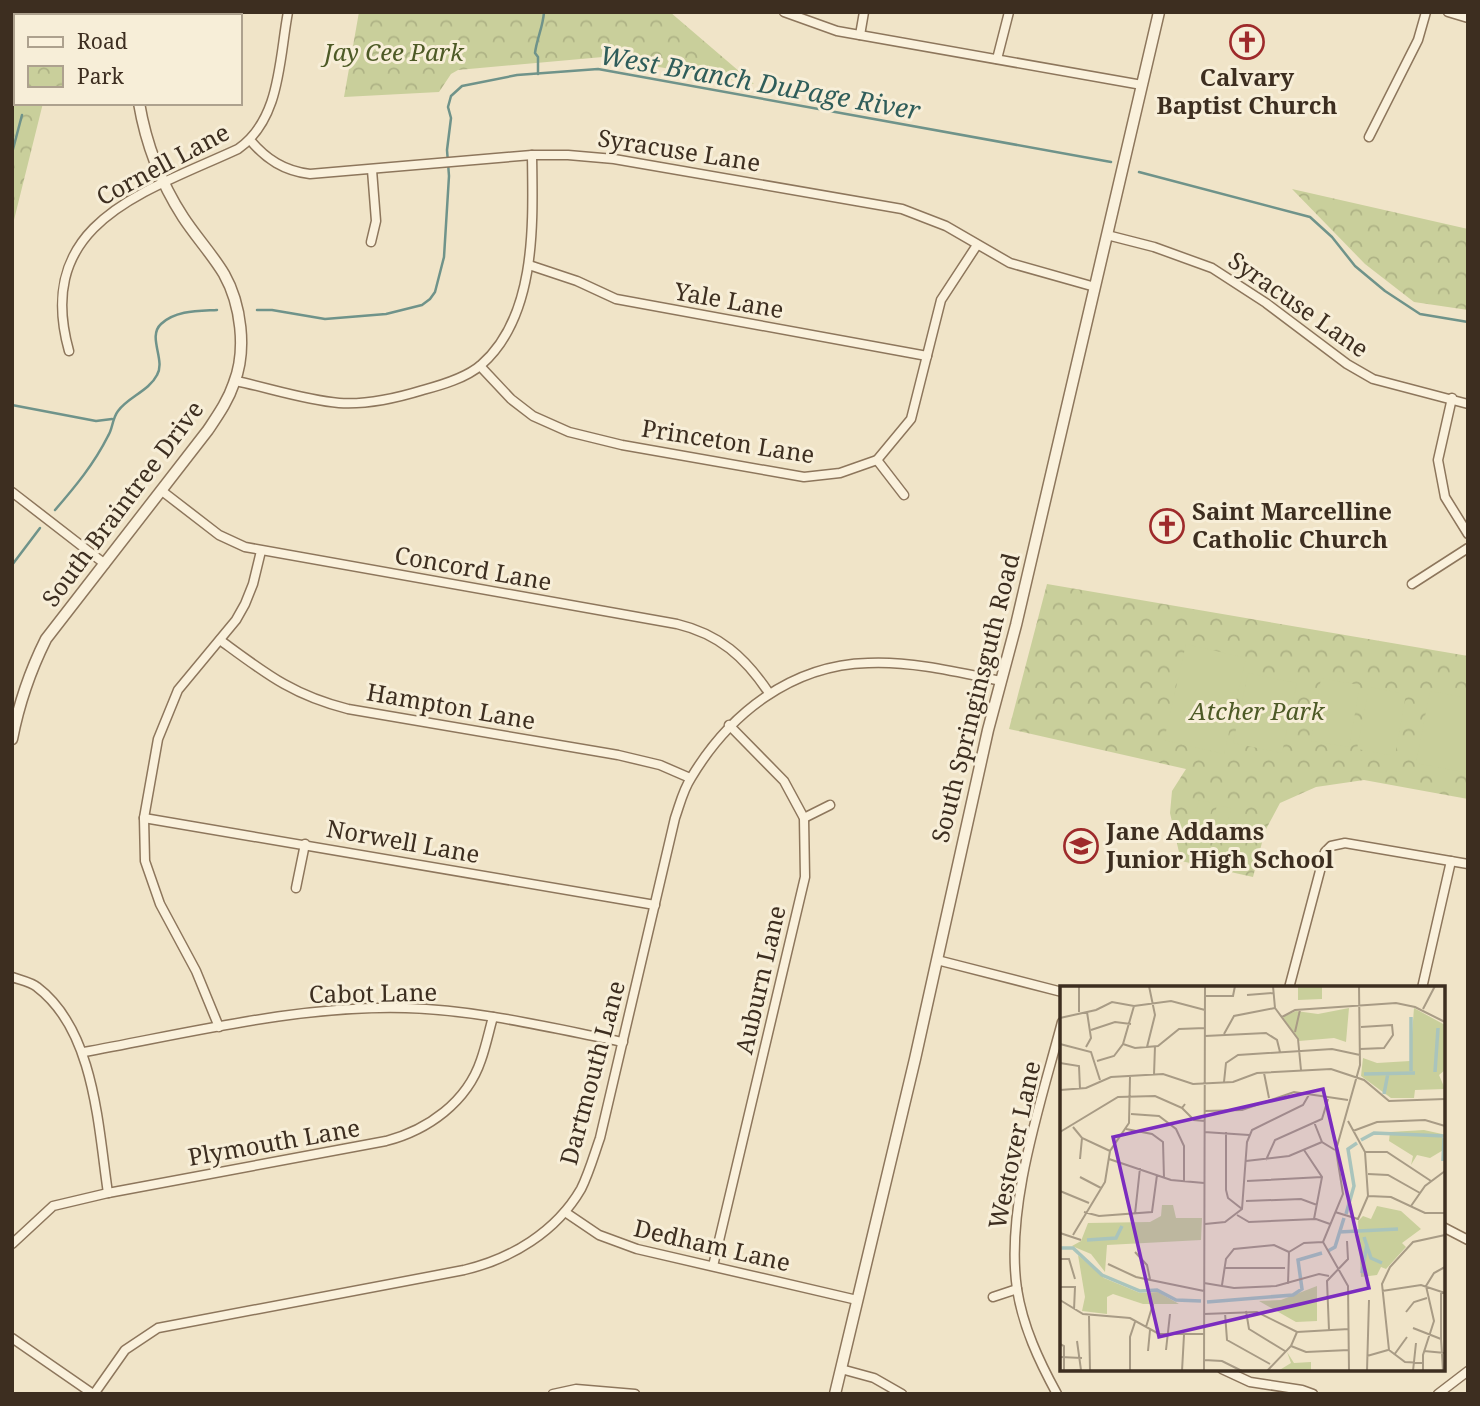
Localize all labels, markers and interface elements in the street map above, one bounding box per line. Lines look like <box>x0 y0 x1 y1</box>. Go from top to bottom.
legend <box>14 14 242 105</box>
church icon: Calvary Baptist Church <box>1228 23 1266 61</box>
text: Road <box>77 27 128 55</box>
park label: Jay Cee Park <box>320 35 465 68</box>
water label: West Branch DuPage River <box>597 36 924 128</box>
place label: Calvary Baptist Church <box>1157 60 1337 121</box>
text: Park <box>77 62 124 90</box>
street label: Cornell Lane <box>90 115 235 213</box>
street label: Syracuse Lane <box>596 120 763 179</box>
street label: Syracuse Lane <box>1222 243 1376 364</box>
street label: Yale Lane <box>671 274 786 325</box>
street label: South Braintree Drive <box>33 393 210 613</box>
street label: Princeton Lane <box>640 411 817 470</box>
place label: Saint Marcelline Catholic Church <box>1192 494 1392 555</box>
church icon: Saint Marcelline Catholic Church <box>1148 507 1186 545</box>
street label: Concord Lane <box>392 537 554 598</box>
street label: South Springinsguth Road <box>923 549 1027 846</box>
street label: Hampton Lane <box>364 674 538 737</box>
park label: Atcher Park <box>1188 694 1326 727</box>
street label: Norwell Lane <box>324 811 482 870</box>
place label: Jane Addams Junior High School <box>1105 814 1334 875</box>
school or university icon: Jane Addams Junior High School <box>1062 827 1100 865</box>
street label: Auburn Lane <box>726 902 793 1057</box>
street label: Cabot Lane <box>309 975 437 1010</box>
street label: Dartmouth Lane <box>551 977 632 1168</box>
inset map <box>1060 986 1445 1371</box>
street label: Westover Lane <box>980 1058 1047 1232</box>
street label: Plymouth Lane <box>185 1110 362 1173</box>
street label: Dedham Lane <box>631 1211 794 1279</box>

